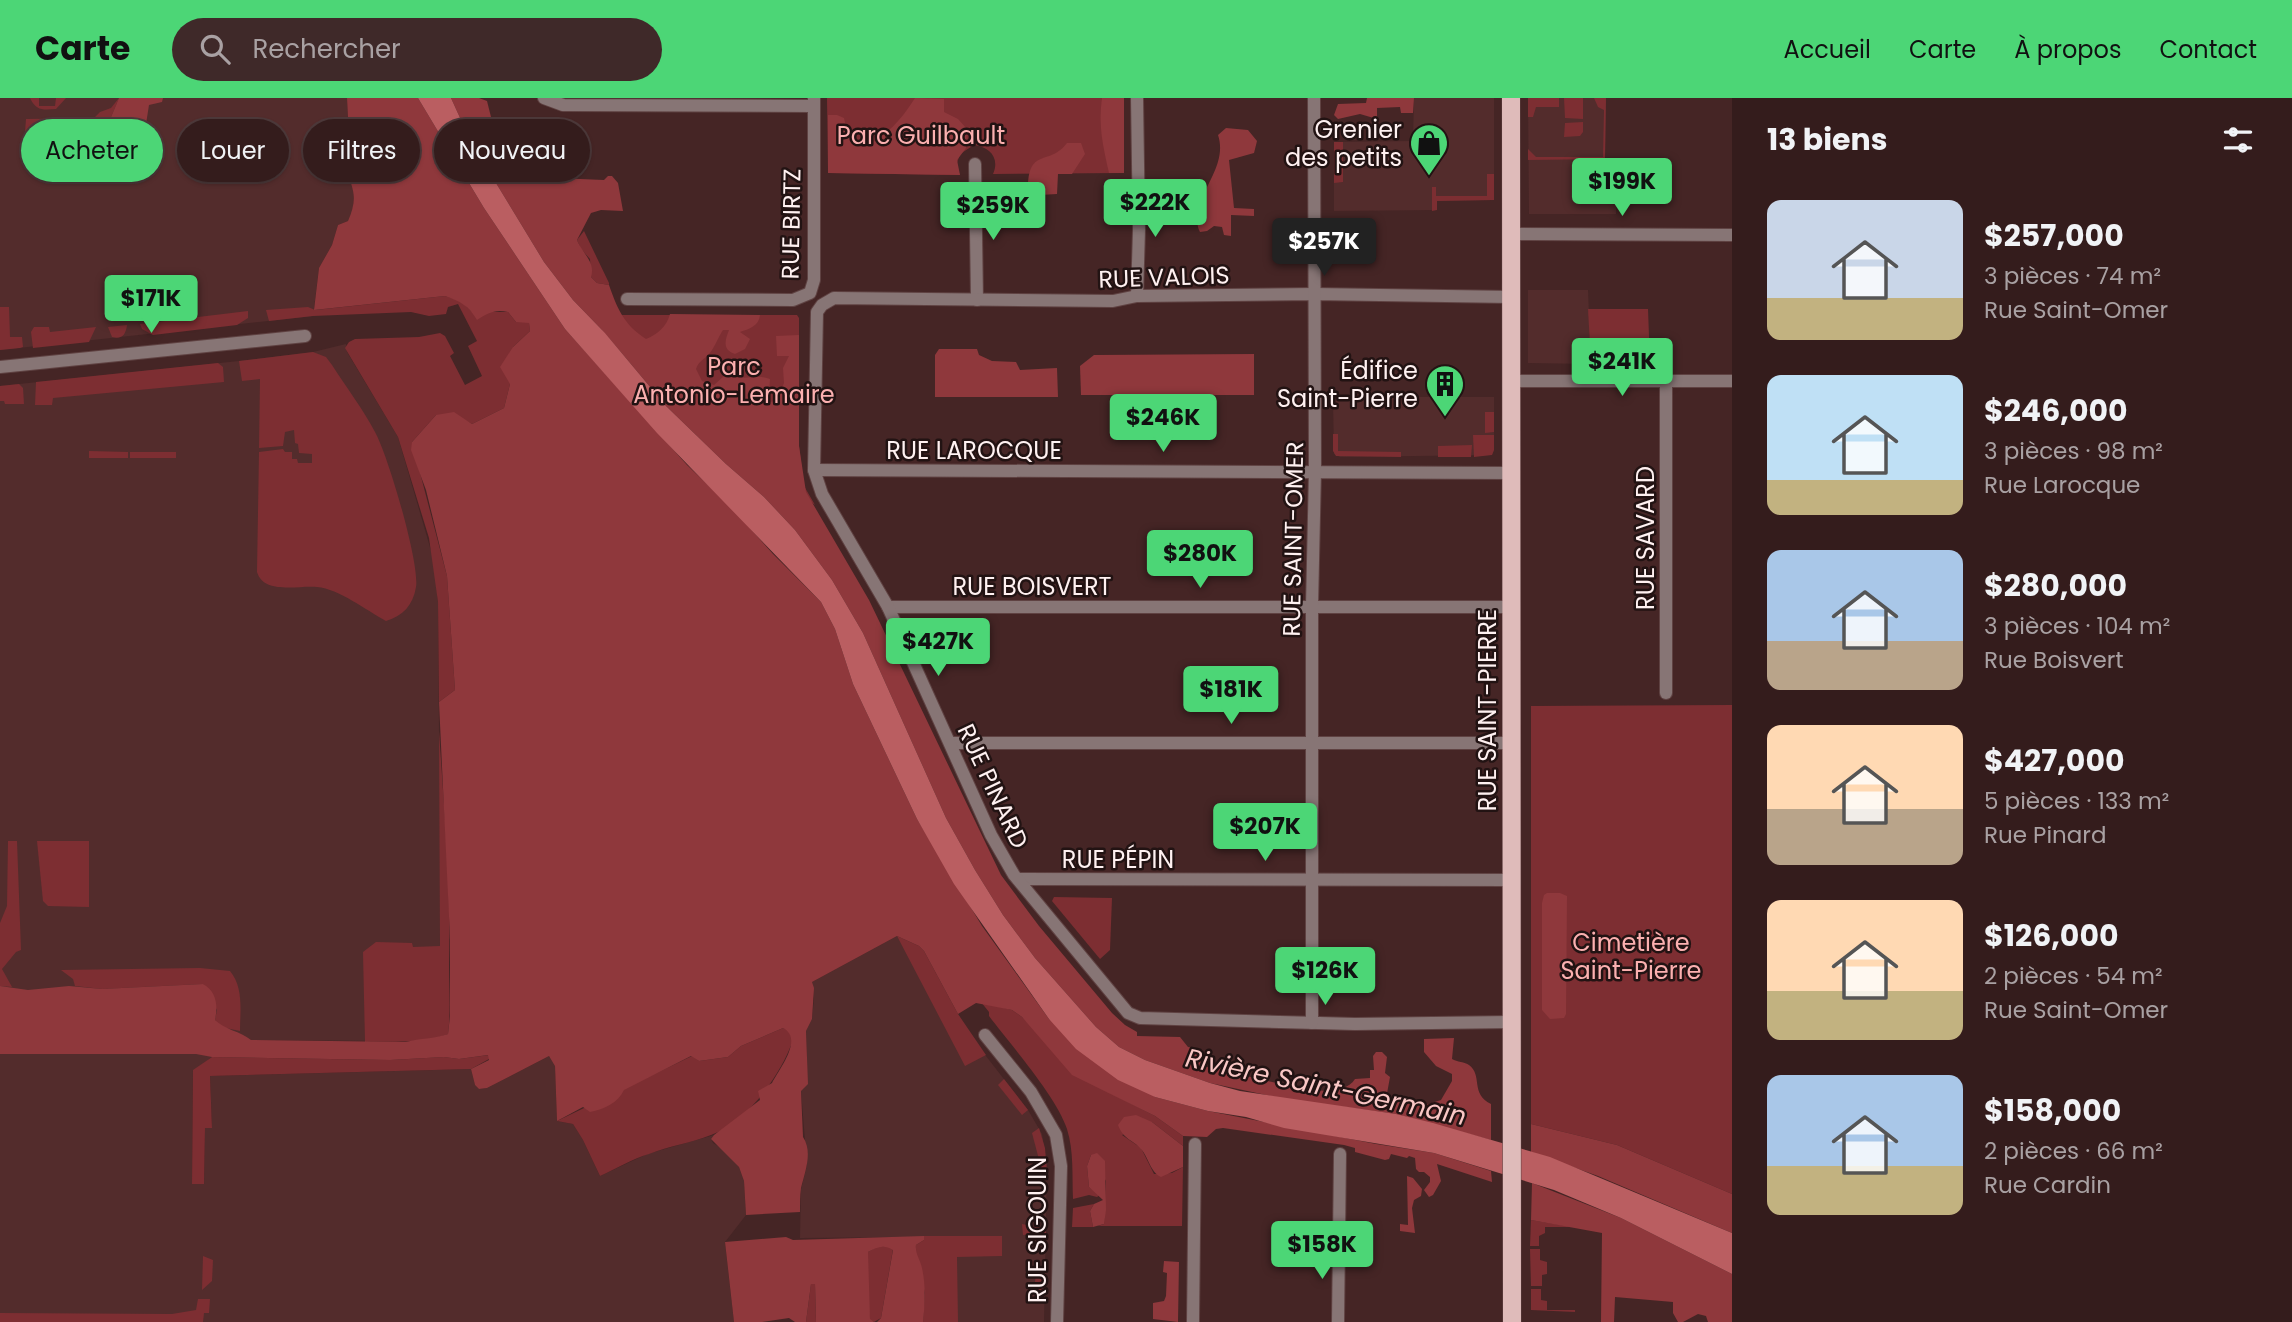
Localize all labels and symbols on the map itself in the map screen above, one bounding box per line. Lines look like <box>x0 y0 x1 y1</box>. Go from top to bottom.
place label: Grenier des petits <box>1285 113 1402 174</box>
park label: Parc Guilbault <box>837 119 1005 152</box>
shop icon: Grenier des petits <box>1408 122 1450 177</box>
pin: $199K <box>1573 158 1671 218</box>
street label: RUE BIRTZ <box>774 168 808 280</box>
pin: $222K <box>1106 180 1204 239</box>
pin: $259K <box>944 183 1042 242</box>
pin: $257K <box>1275 218 1373 278</box>
street label: RUE VALOIS <box>1098 258 1230 296</box>
pin: $171K <box>102 275 200 335</box>
pin: $241K <box>1573 338 1671 398</box>
park label: Parc Antonio-Lemaire <box>633 350 835 411</box>
place label: Édifice Saint-Pierre <box>1277 354 1418 415</box>
building icon: Édifice Saint-Pierre <box>1424 363 1466 418</box>
pin: $246K <box>1114 394 1212 454</box>
street label: RUE LAROCQUE <box>886 434 1062 467</box>
street label: RUE SAINT-OMER <box>1275 441 1311 637</box>
street label: RUE SAVARD <box>1629 466 1662 610</box>
pin: $280K <box>1151 531 1249 590</box>
street label: RUE BOISVERT <box>952 570 1112 603</box>
street label: RUE SAINT-PIERRE <box>1471 609 1504 811</box>
pin: $427K <box>889 618 987 678</box>
pin: $181K <box>1182 666 1280 726</box>
street label: RUE PINARD <box>950 718 1036 854</box>
pin: $207K <box>1216 804 1314 863</box>
street label: RUE PÉPIN <box>1062 843 1174 876</box>
park label: Cimetière Saint-Pierre <box>1561 926 1702 987</box>
pin: $126K <box>1276 948 1374 1007</box>
water label: Rivière Saint-Germain <box>1182 1040 1470 1134</box>
street label: RUE SIGOUIN <box>1021 1157 1054 1303</box>
pin: $158K <box>1273 1222 1371 1281</box>

